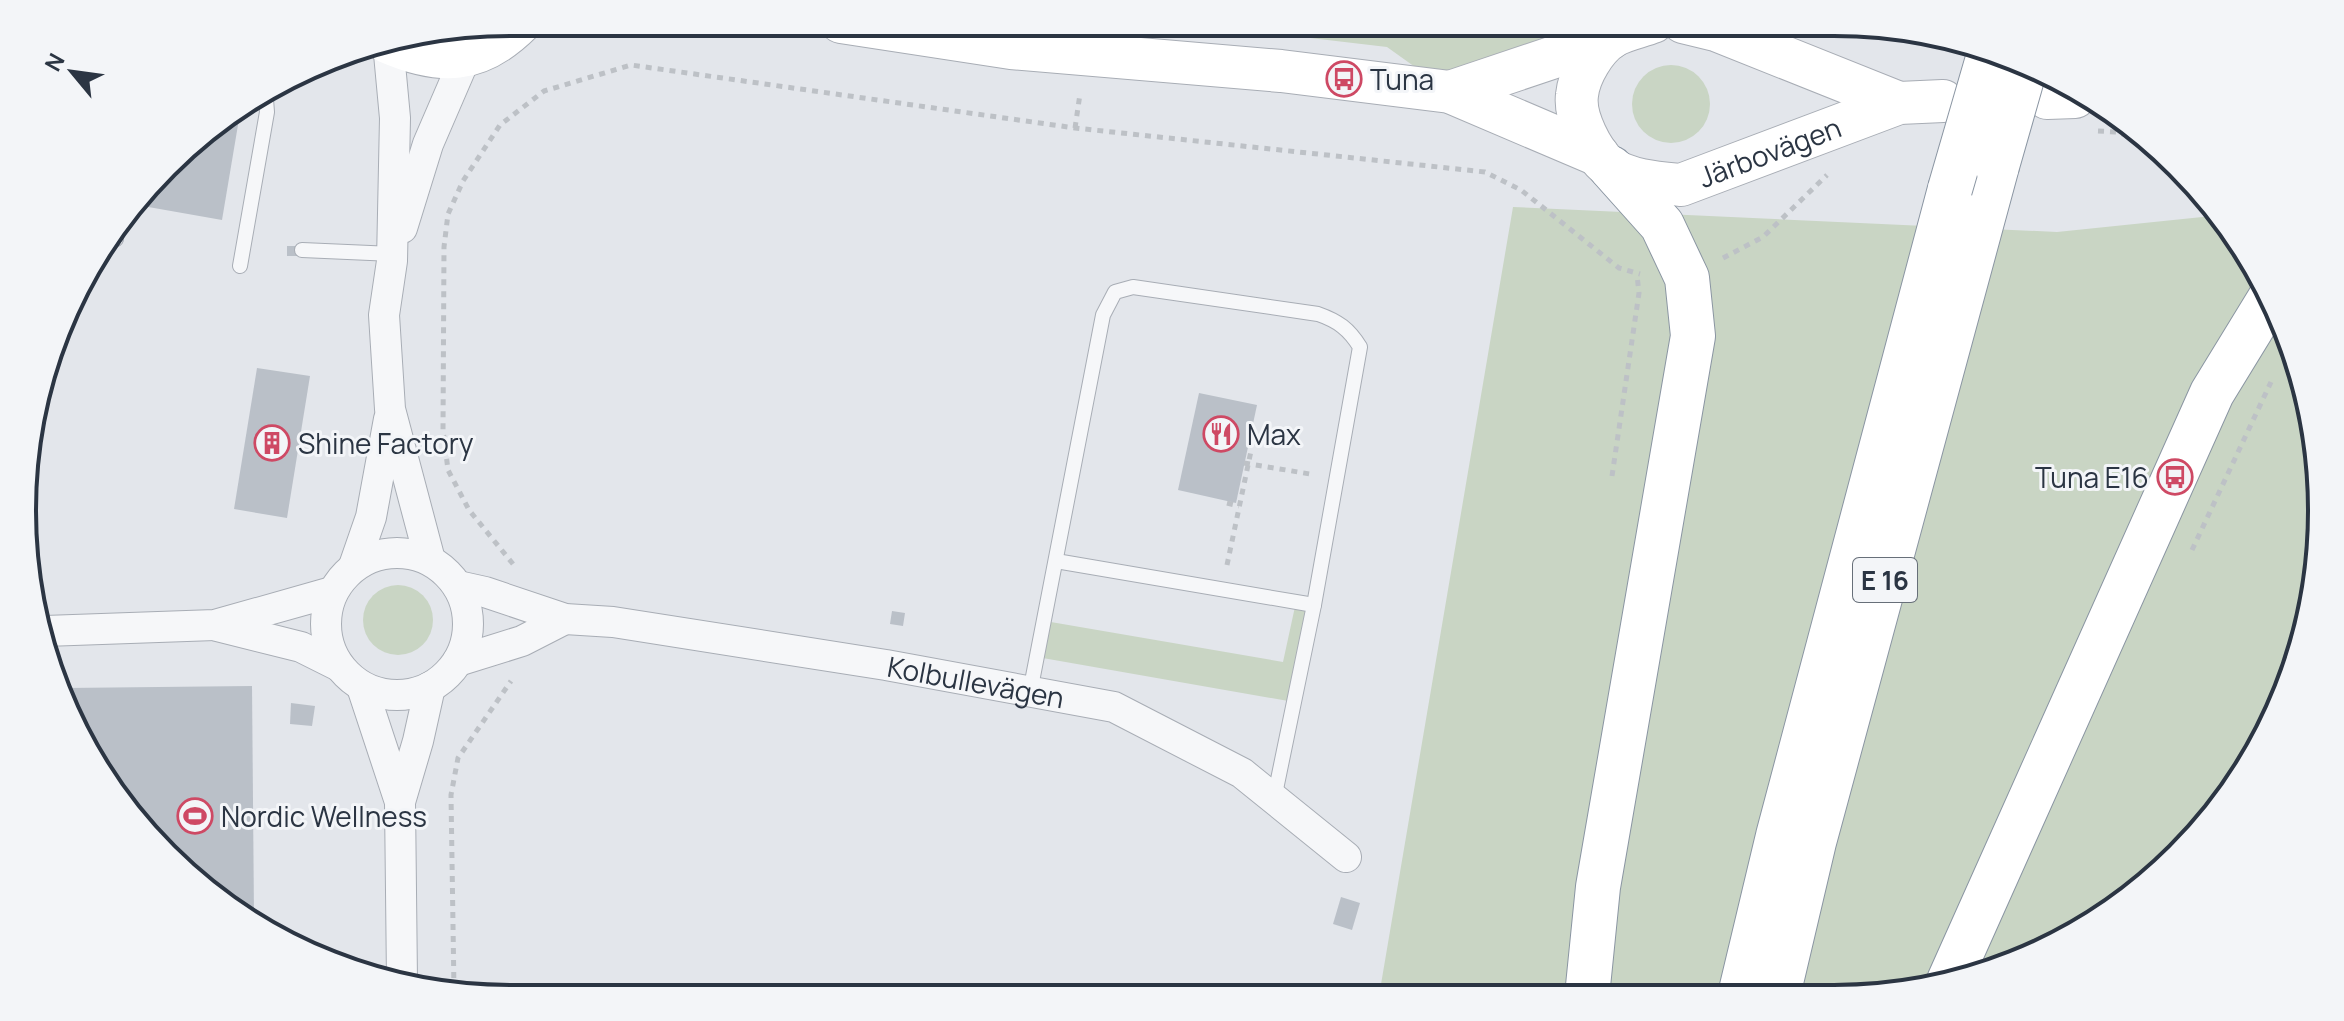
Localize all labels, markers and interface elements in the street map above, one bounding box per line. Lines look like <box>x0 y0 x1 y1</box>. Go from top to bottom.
north arrow <box>32 32 112 112</box>
text: N <box>38 48 71 76</box>
bus stop icon: Tuna <box>1325 60 1363 98</box>
place label: Tuna <box>1370 60 1434 98</box>
street label: Järbovägen <box>1693 108 1846 196</box>
restaurant icon: Max <box>1202 415 1240 453</box>
place label: Max <box>1247 415 1301 453</box>
building icon: Shine Factory <box>253 424 291 462</box>
place label: Shine Factory <box>298 424 474 462</box>
place label: Tuna E16 <box>2035 458 2149 496</box>
bus stop icon: Tuna E16 <box>2156 458 2194 496</box>
road number: E 16 <box>1853 558 1917 602</box>
street label: Kolbullevägen <box>885 647 1067 716</box>
sports icon: Nordic Wellness <box>176 797 214 835</box>
place label: Nordic Wellness <box>221 797 427 835</box>

